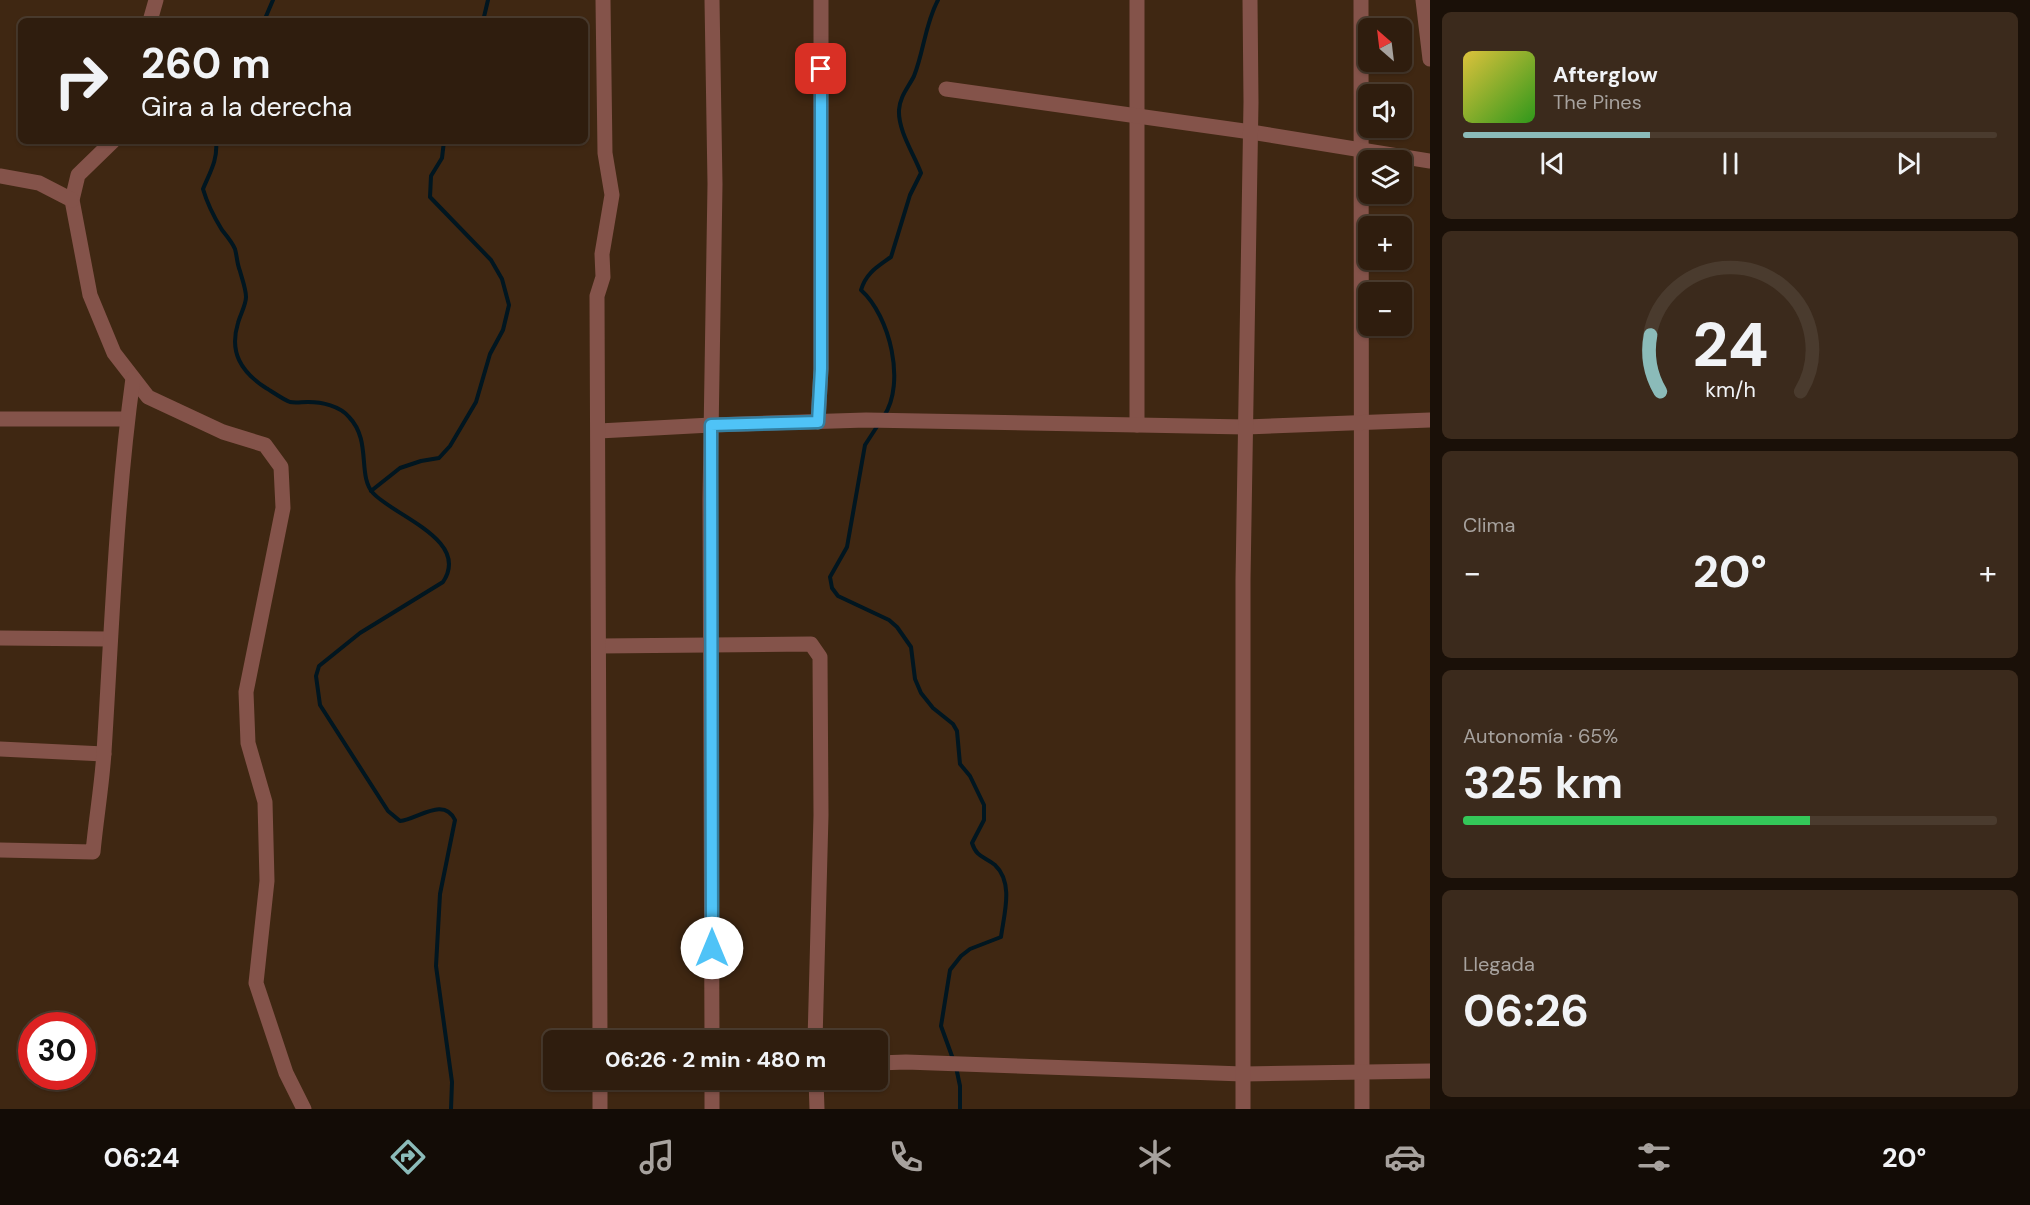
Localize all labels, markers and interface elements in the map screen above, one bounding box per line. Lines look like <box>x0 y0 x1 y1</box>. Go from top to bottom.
north arrow <box>1358 18 1412 72</box>
map controls <box>1358 18 1412 336</box>
text: 260 m <box>141 36 271 91</box>
icon: right <box>42 42 120 120</box>
pin <box>795 43 846 94</box>
icon: arrive <box>804 52 837 85</box>
text: Afterglow <box>1553 60 1658 89</box>
button: sound <box>1358 84 1412 138</box>
text: Gira a la derecha <box>141 89 352 124</box>
text: The Pines <box>1553 89 1642 115</box>
icon: previous <box>1536 147 1569 180</box>
icon: pause <box>1714 147 1747 180</box>
icon: next <box>1892 147 1925 180</box>
button: layers <box>1358 150 1412 204</box>
button: + <box>1358 216 1412 270</box>
button: − <box>1358 282 1412 336</box>
text: 24 <box>1692 304 1768 385</box>
text: km/h <box>1705 377 1755 405</box>
text: Clima <box>1463 512 1515 538</box>
text: 20° <box>1693 542 1767 601</box>
text: − <box>1463 551 1481 594</box>
text: + <box>1979 551 1997 594</box>
text: Autonomía · 65% <box>1463 723 1618 749</box>
text: 325 km <box>1463 753 1623 812</box>
position arrow <box>680 916 744 980</box>
text: Llegada <box>1463 951 1535 977</box>
text: 06:26 <box>1463 981 1589 1040</box>
speed limit sign: 30 <box>18 1012 96 1090</box>
text: 06:26 · 2 min · 480 m <box>605 1045 826 1074</box>
icon: directions <box>387 1136 429 1178</box>
icon: music <box>636 1136 678 1178</box>
icon: phone <box>885 1136 927 1178</box>
icon: climate <box>1134 1136 1176 1178</box>
icon: car <box>1384 1136 1426 1178</box>
icon: filters <box>1633 1136 1675 1178</box>
text: 06:24 <box>104 1140 180 1175</box>
text: 20° <box>1882 1140 1926 1175</box>

